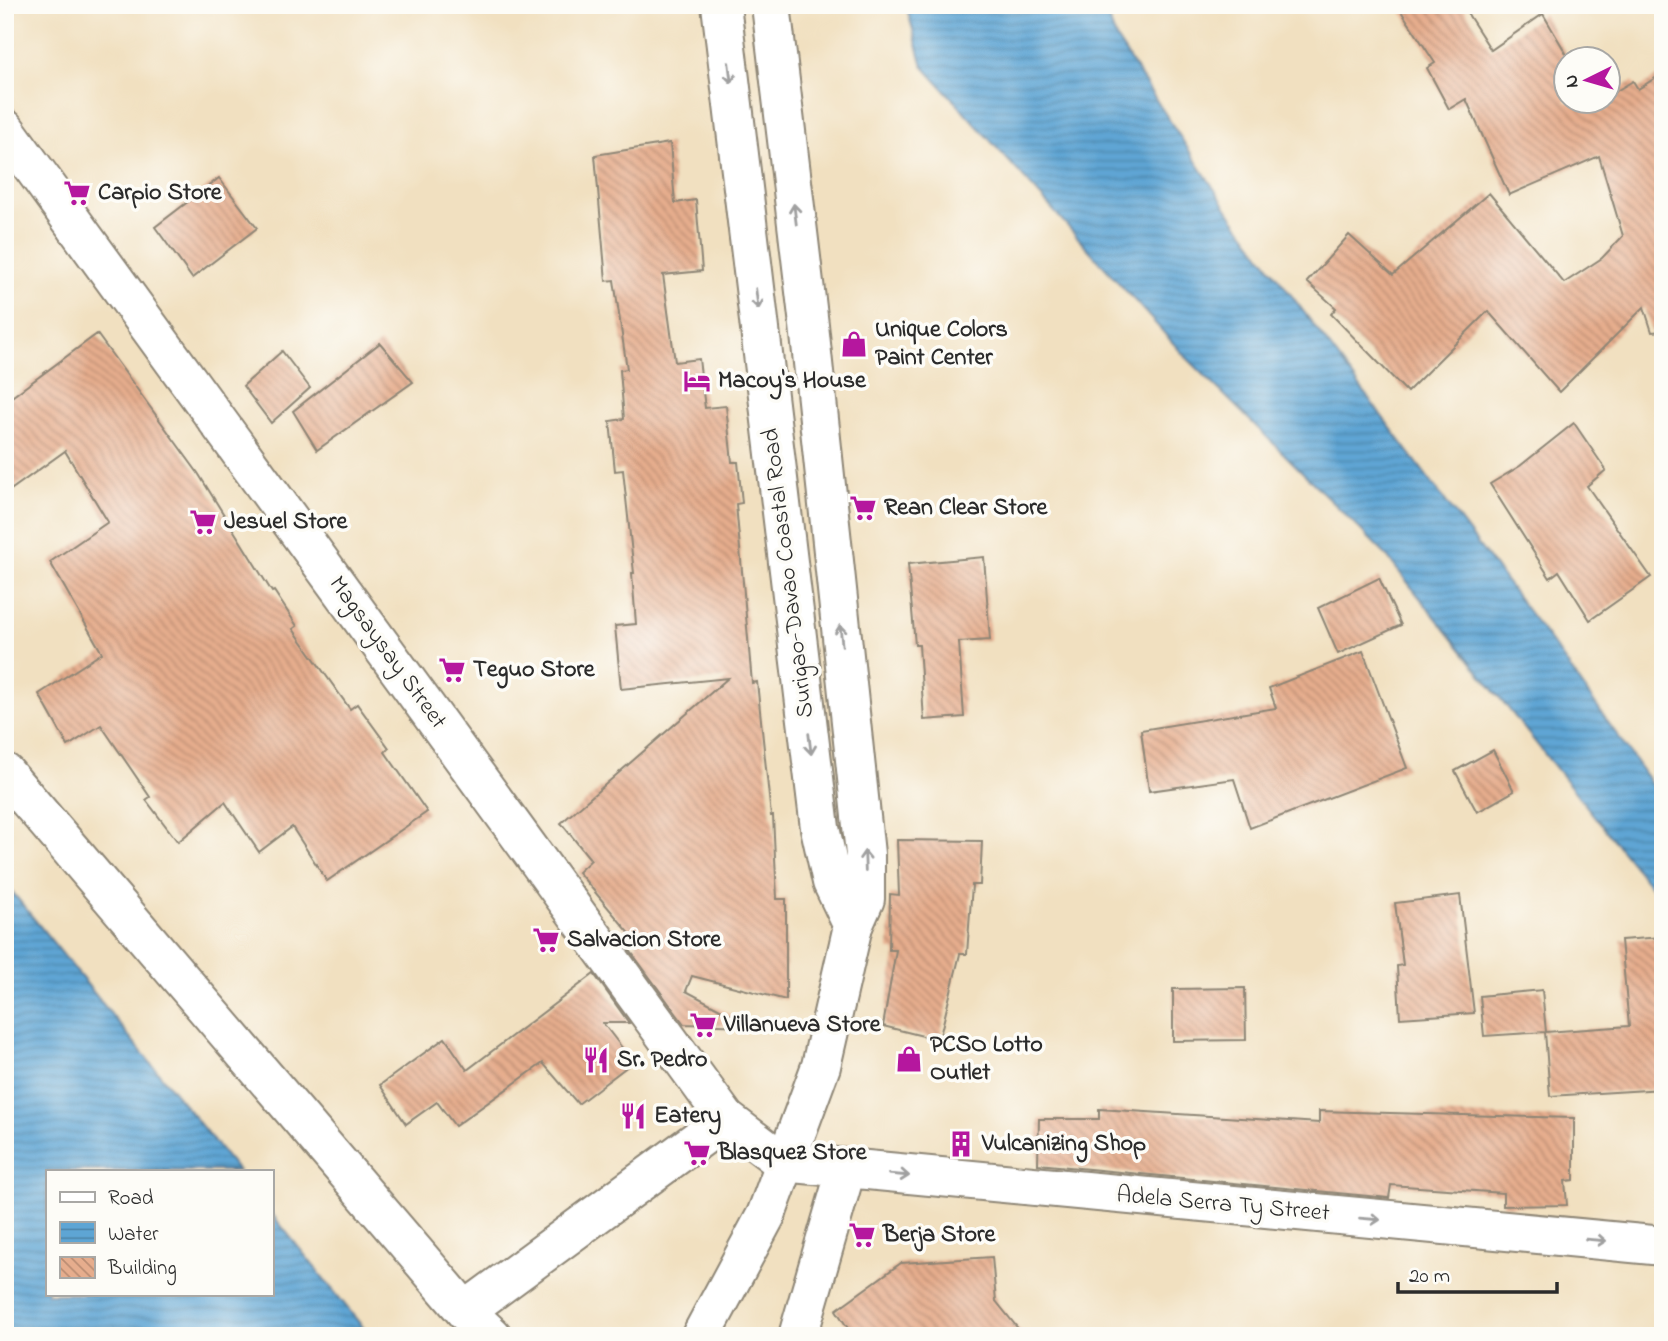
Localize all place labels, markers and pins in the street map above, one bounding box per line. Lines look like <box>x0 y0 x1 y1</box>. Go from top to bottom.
place label: Carpio Store <box>98 176 223 211</box>
supermarket icon: Carpio Store <box>62 178 92 208</box>
place label: Unique Colors Paint Center <box>875 313 1008 376</box>
shop icon: Unique Colors Paint Center <box>839 329 869 359</box>
place label: Macoy's House <box>718 364 867 400</box>
hotel icon: Macoy's House <box>682 366 712 396</box>
place label: Rean Clear Store <box>884 491 1049 526</box>
supermarket icon: Rean Clear Store <box>848 493 878 523</box>
place label: Jesuel Store <box>224 505 349 540</box>
supermarket icon: Jesuel Store <box>188 507 218 537</box>
place label: Teguo Store <box>473 653 596 689</box>
supermarket icon: Teguo Store <box>437 655 467 685</box>
place label: Salvacion Store <box>567 923 722 958</box>
supermarket icon: Salvacion Store <box>531 925 561 955</box>
place label: Villanueva Store <box>723 1008 882 1043</box>
supermarket icon: Villanueva Store <box>688 1010 718 1040</box>
place label: PCSO Lotto Outlet <box>930 1028 1043 1091</box>
place label: Sr. Pedro <box>617 1043 707 1078</box>
shop icon: PCSO Lotto Outlet <box>894 1044 924 1074</box>
restaurant icon: Sr. Pedro <box>581 1045 611 1075</box>
place label: Eatery <box>654 1099 721 1135</box>
restaurant icon: Eatery <box>618 1101 648 1131</box>
place label: Vulcanizing Shop <box>981 1127 1146 1163</box>
building icon: Vulcanizing Shop <box>946 1129 976 1159</box>
place label: Blasquez Store <box>717 1136 868 1171</box>
supermarket icon: Blasquez Store <box>682 1138 712 1168</box>
place label: Berja Store <box>882 1218 996 1253</box>
supermarket icon: Berja Store <box>847 1220 877 1250</box>

